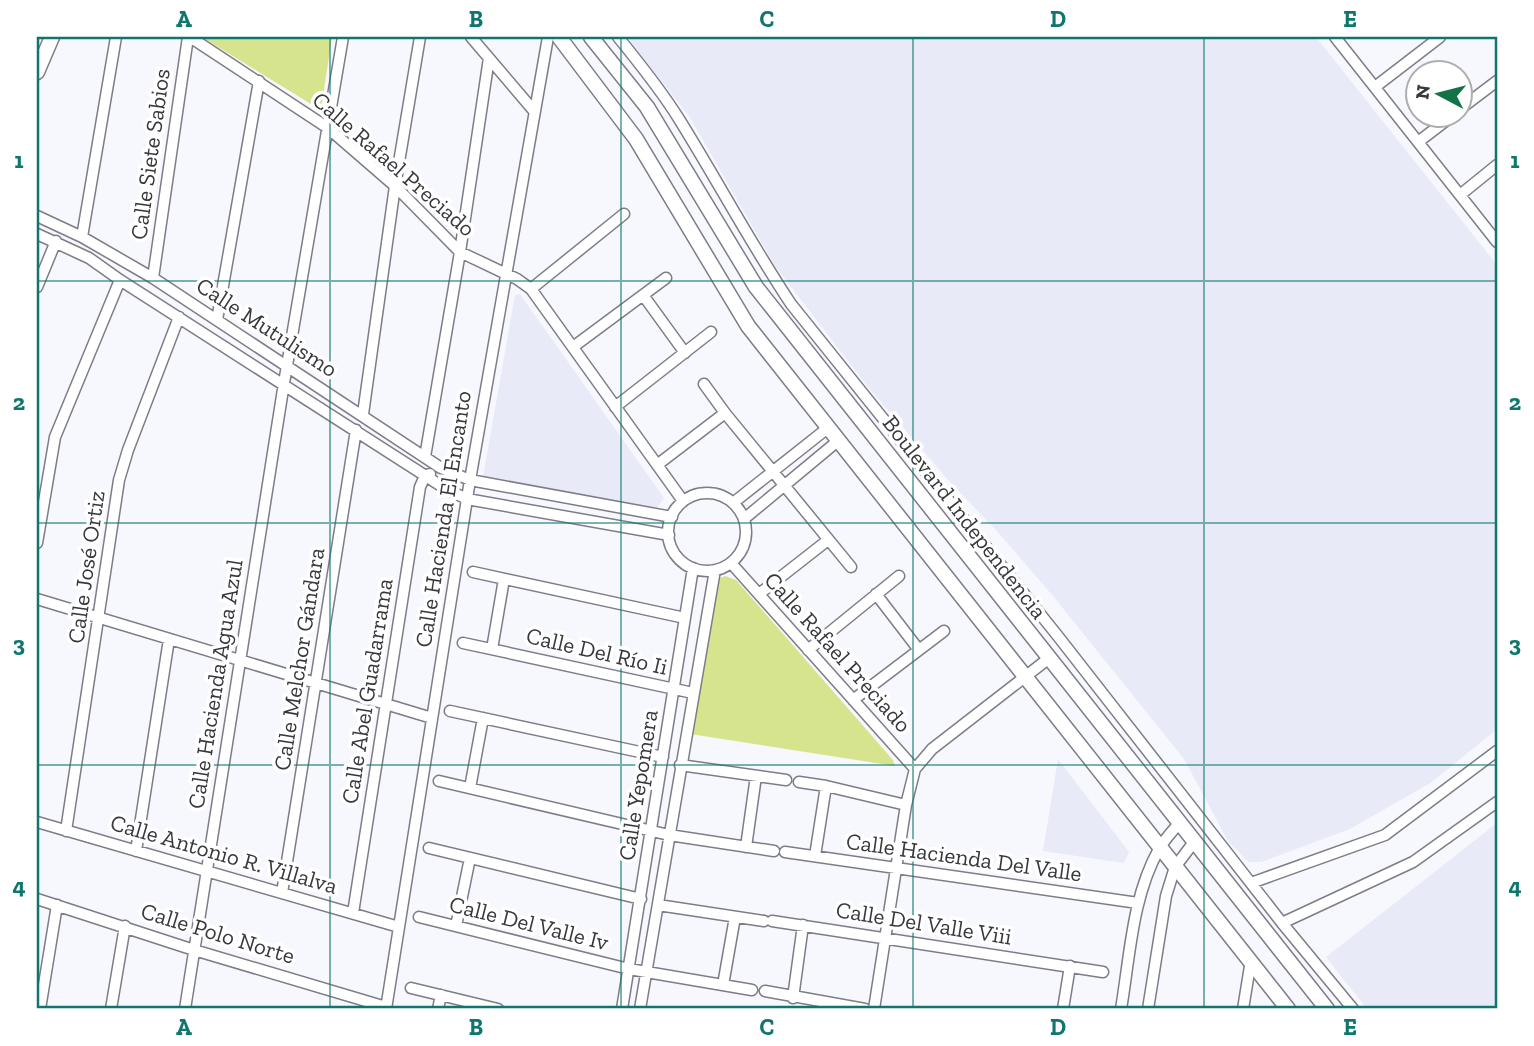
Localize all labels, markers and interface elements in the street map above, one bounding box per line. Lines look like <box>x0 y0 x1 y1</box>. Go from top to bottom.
text: A <box>176 5 192 33</box>
text: B <box>469 5 483 33</box>
text: C <box>760 5 774 33</box>
text: D <box>1050 5 1066 33</box>
text: E <box>1343 5 1357 33</box>
north arrow <box>1404 60 1474 130</box>
street label: Calle Siete Sabios <box>124 67 176 241</box>
text: N <box>1410 83 1435 101</box>
street label: Calle Rafael Preciado <box>307 86 481 242</box>
text: 1 <box>14 146 24 174</box>
text: 1 <box>1510 146 1520 174</box>
street label: Calle Mutulismo <box>191 271 343 383</box>
text: 2 <box>13 388 25 416</box>
text: 2 <box>1509 388 1521 416</box>
street label: Calle Hacienda El Encanto <box>409 389 477 649</box>
street label: Boulevard Independencia <box>877 410 1053 624</box>
street label: Calle José Ortiz <box>61 489 111 645</box>
street label: Calle Melchor Gándara <box>268 545 330 773</box>
street label: Calle Hacienda Agua Azul <box>181 557 249 811</box>
street label: Calle Rafael Preciado <box>759 566 917 738</box>
street label: Calle Abel Guadarrama <box>335 576 399 806</box>
street label: Calle Del Río Ii <box>524 621 670 681</box>
text: 3 <box>13 630 25 658</box>
text: 3 <box>1509 630 1521 658</box>
street label: Calle Yepomera <box>612 708 664 862</box>
street label: Calle Antonio R. Villalva <box>107 808 341 900</box>
street label: Calle Hacienda Del Valle <box>844 827 1084 887</box>
text: 4 <box>12 872 26 900</box>
text: 4 <box>1508 872 1522 900</box>
street label: Calle Del Valle Iv <box>447 890 612 956</box>
street label: Calle Del Valle Viii <box>834 895 1014 951</box>
street label: Calle Polo Norte <box>138 896 298 970</box>
text: A <box>176 1013 192 1041</box>
text: B <box>469 1013 483 1041</box>
text: C <box>760 1013 774 1041</box>
text: D <box>1050 1013 1066 1041</box>
text: E <box>1343 1013 1357 1041</box>

